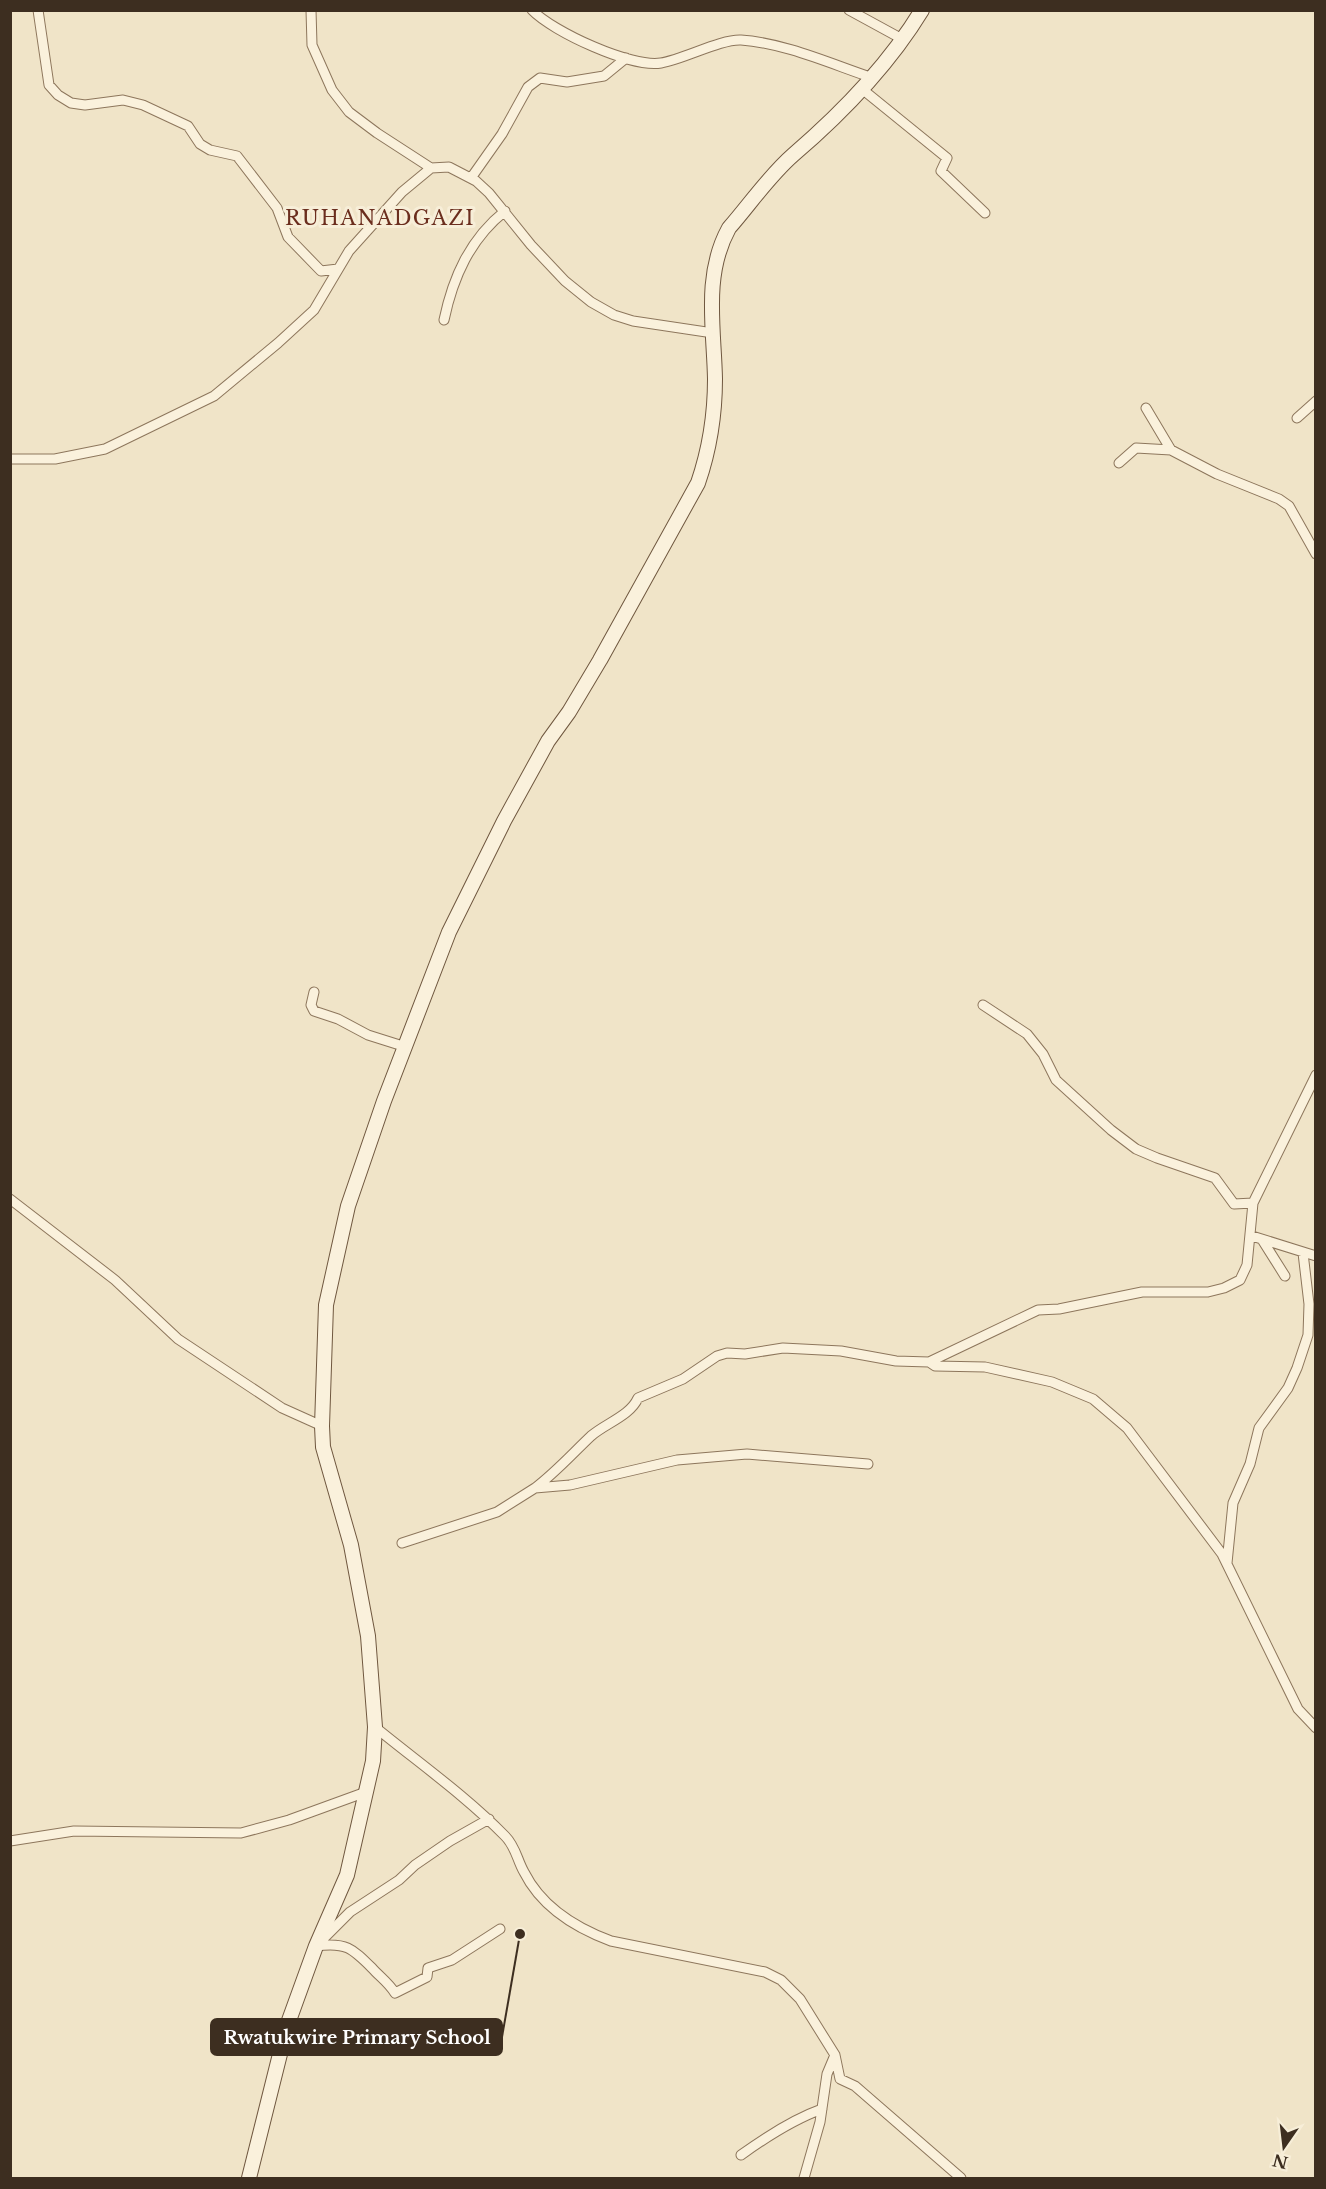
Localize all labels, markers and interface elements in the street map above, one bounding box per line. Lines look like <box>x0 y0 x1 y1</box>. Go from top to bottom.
district label: RUHANADGAZI <box>285 206 475 230</box>
callout: Rwatukwire Primary School <box>211 2019 502 2055</box>
text: Rwatukwire Primary School <box>223 2027 491 2049</box>
north arrow <box>1254 2117 1314 2177</box>
text: N <box>1271 2150 1290 2173</box>

